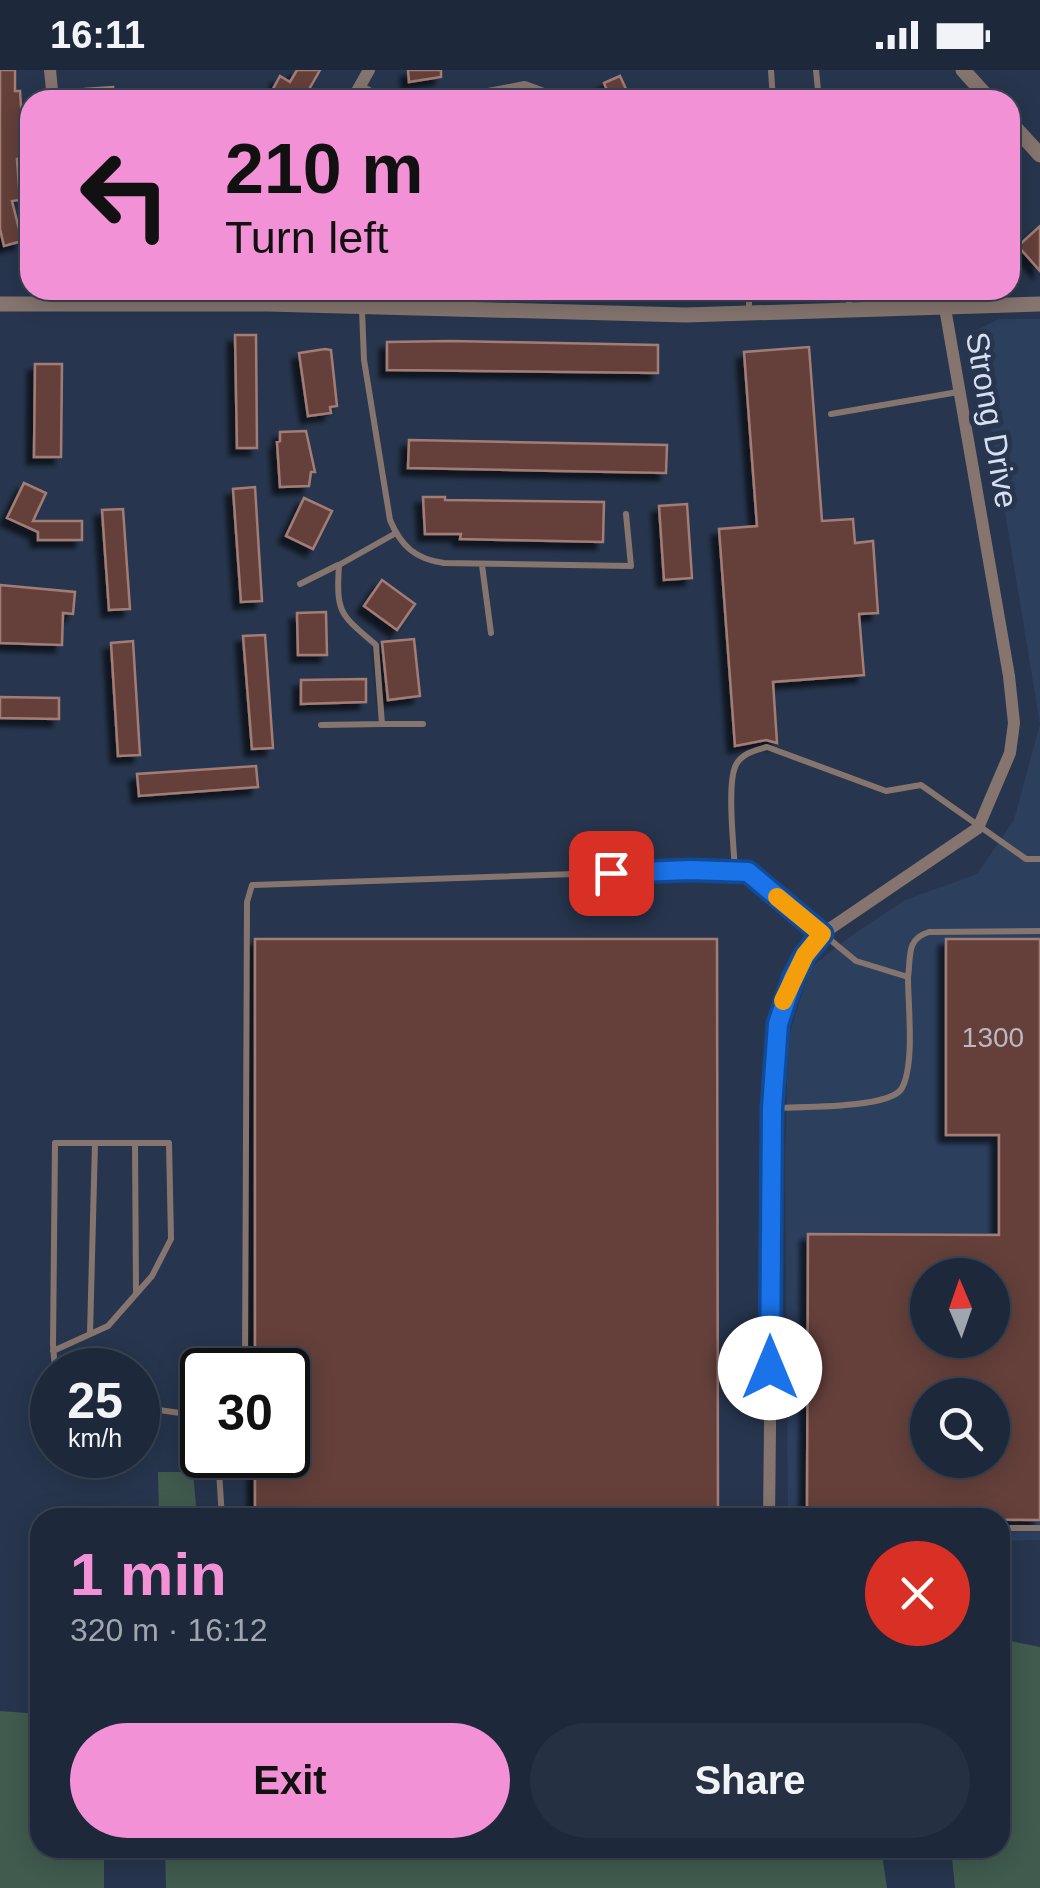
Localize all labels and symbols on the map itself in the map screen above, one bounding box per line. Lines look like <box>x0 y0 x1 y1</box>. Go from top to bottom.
street label: Strong Drive <box>959 329 1025 511</box>
pin <box>569 831 654 916</box>
house number: 1300 <box>962 1022 1024 1053</box>
north arrow <box>910 1258 1010 1358</box>
position arrow <box>718 1316 822 1420</box>
speed limit sign: 30 <box>180 1348 310 1478</box>

